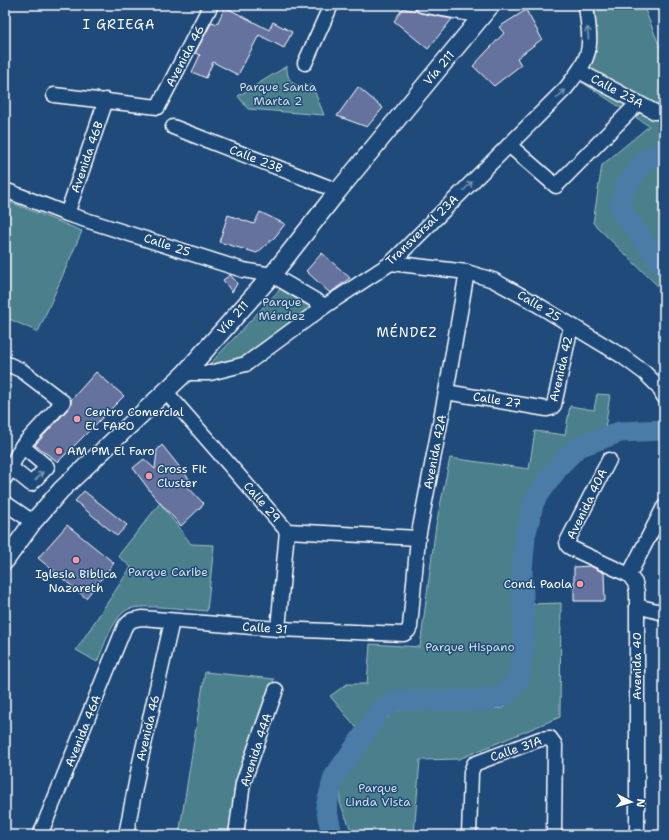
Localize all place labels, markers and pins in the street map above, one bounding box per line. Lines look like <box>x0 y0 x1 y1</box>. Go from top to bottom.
place label: Centro Comercial EL FARO <box>85 404 184 434</box>
marker: Centro Comercial EL FARO <box>72 414 82 424</box>
place label: AM PM El Faro <box>67 443 155 459</box>
marker: AM PM El Faro <box>54 446 64 456</box>
place label: Cross Fit Cluster <box>157 461 207 491</box>
marker: Cross Fit Cluster <box>144 471 154 481</box>
marker: Iglesia Biblica Nazareth <box>71 555 81 565</box>
place label: Iglesia Biblica Nazareth <box>35 566 117 596</box>
place label: Cond. Paola <box>504 576 573 592</box>
marker: Cond. Paola <box>575 579 585 589</box>

